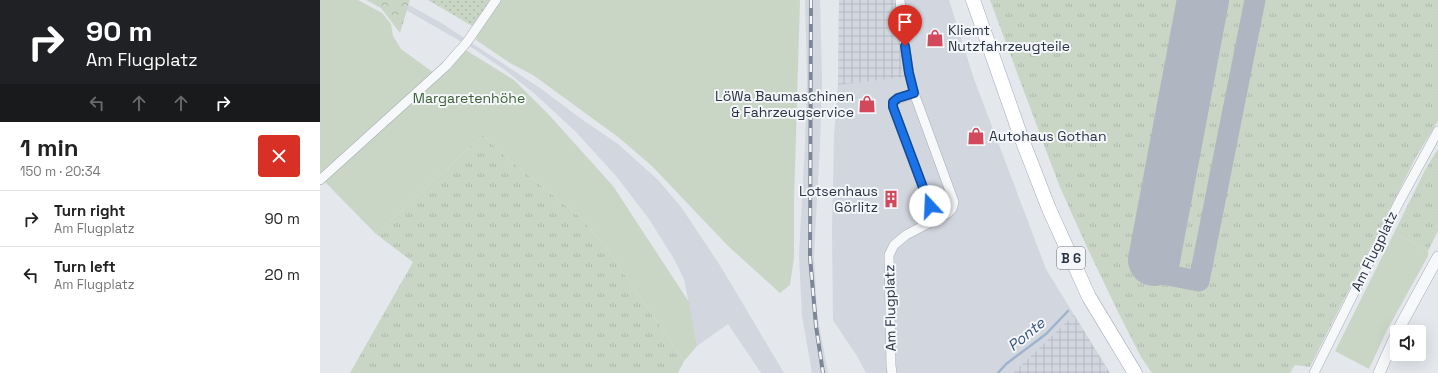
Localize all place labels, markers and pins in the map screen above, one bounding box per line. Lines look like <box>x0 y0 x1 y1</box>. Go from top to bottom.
pin <box>888 5 922 46</box>
place label: Kliemt Nutzfahrzeugteile <box>948 21 1070 55</box>
shop icon: Kliemt Nutzfahrzeugteile <box>925 28 945 48</box>
place label: LöWa Baumaschinen & Fahrzeugservice <box>715 87 854 121</box>
shop icon: LöWa Baumaschinen & Fahrzeugservice <box>857 94 877 114</box>
shop icon: Autohaus Gothan <box>966 126 986 146</box>
place label: Autohaus Gothan <box>989 127 1107 145</box>
place label: Lotsenhaus Görlitz <box>799 182 878 216</box>
building icon: Lotsenhaus Görlitz <box>881 189 901 209</box>

